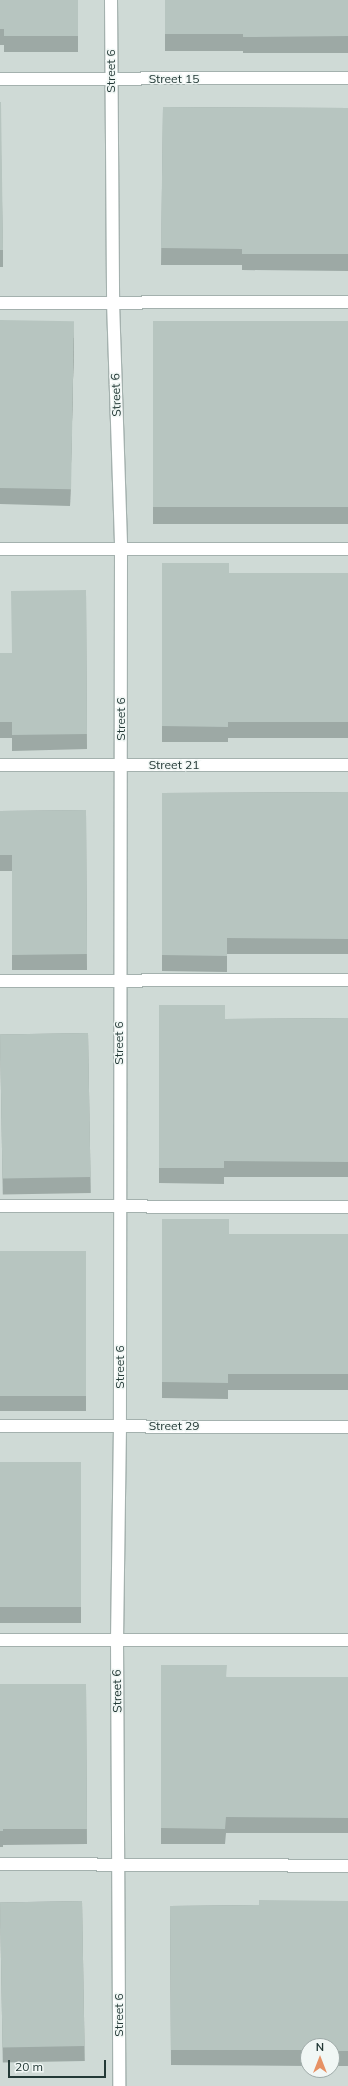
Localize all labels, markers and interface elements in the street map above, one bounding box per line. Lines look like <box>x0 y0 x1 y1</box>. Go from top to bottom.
street label: Street 6 <box>104 49 118 93</box>
street label: Street 15 <box>149 72 199 86</box>
street label: Street 6 <box>108 373 124 417</box>
street label: Street 6 <box>114 697 128 741</box>
street label: Street 21 <box>149 758 199 772</box>
street label: Street 6 <box>112 1021 126 1065</box>
street label: Street 6 <box>113 1345 127 1389</box>
street label: Street 29 <box>149 1419 199 1433</box>
street label: Street 6 <box>109 1669 125 1713</box>
street label: Street 6 <box>112 1993 126 2037</box>
north arrow <box>300 2038 340 2078</box>
text: N <box>316 2040 324 2054</box>
scale bar <box>10 2052 108 2078</box>
text: 20 m <box>15 2059 43 2074</box>

